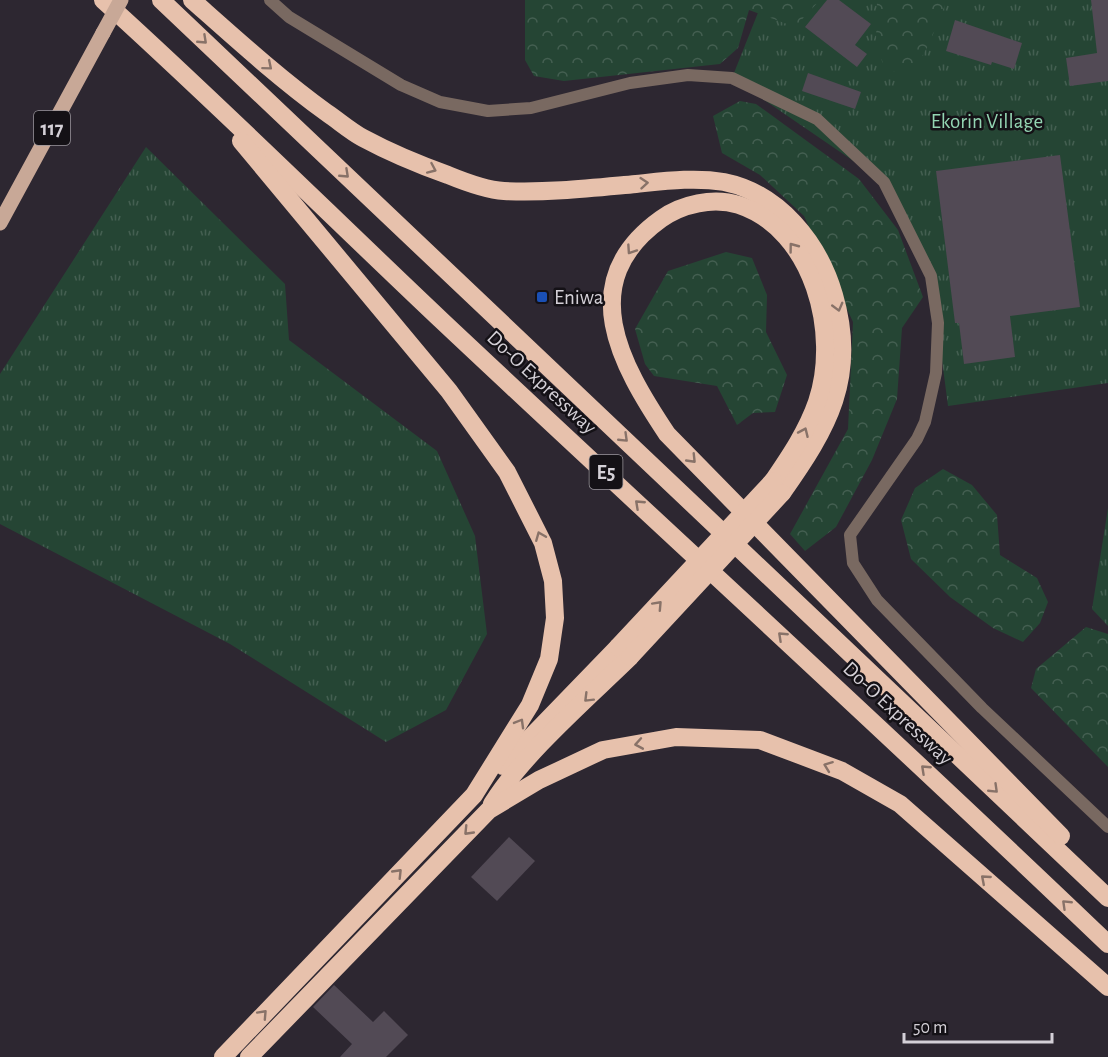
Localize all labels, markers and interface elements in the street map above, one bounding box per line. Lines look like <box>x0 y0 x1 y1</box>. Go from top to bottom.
one-way arrow <box>196 33 207 44</box>
one-way arrow <box>261 59 272 70</box>
road number: 117 <box>34 111 70 145</box>
park label: Ekorin Village <box>931 111 1043 132</box>
one-way arrow <box>426 161 437 173</box>
one-way arrow <box>338 167 349 178</box>
one-way arrow <box>640 177 649 190</box>
one-way arrow <box>627 243 638 254</box>
one-way arrow <box>789 243 800 254</box>
place label: Eniwa <box>554 287 604 308</box>
marker: Eniwa <box>535 290 549 304</box>
one-way arrow <box>830 302 843 312</box>
street label: Do-O Expressway <box>483 327 600 438</box>
one-way arrow <box>796 427 808 438</box>
one-way arrow <box>617 431 627 442</box>
one-way arrow <box>684 452 695 463</box>
road number: E5 <box>590 455 622 489</box>
one-way arrow <box>636 500 647 511</box>
one-way arrow <box>535 532 547 543</box>
one-way arrow <box>650 601 661 612</box>
one-way arrow <box>779 632 789 643</box>
street label: Do-O Expressway <box>839 658 956 769</box>
one-way arrow <box>585 691 596 702</box>
one-way arrow <box>513 719 524 729</box>
one-way arrow <box>634 737 644 750</box>
one-way arrow <box>824 761 835 773</box>
one-way arrow <box>921 766 932 777</box>
one-way arrow <box>987 782 997 793</box>
one-way arrow <box>464 824 475 834</box>
one-way arrow <box>391 870 402 880</box>
one-way arrow <box>981 875 992 886</box>
one-way arrow <box>1062 900 1072 911</box>
scale bar <box>904 1006 1052 1044</box>
one-way arrow <box>256 1011 267 1021</box>
text: 50 m <box>913 1019 947 1037</box>

